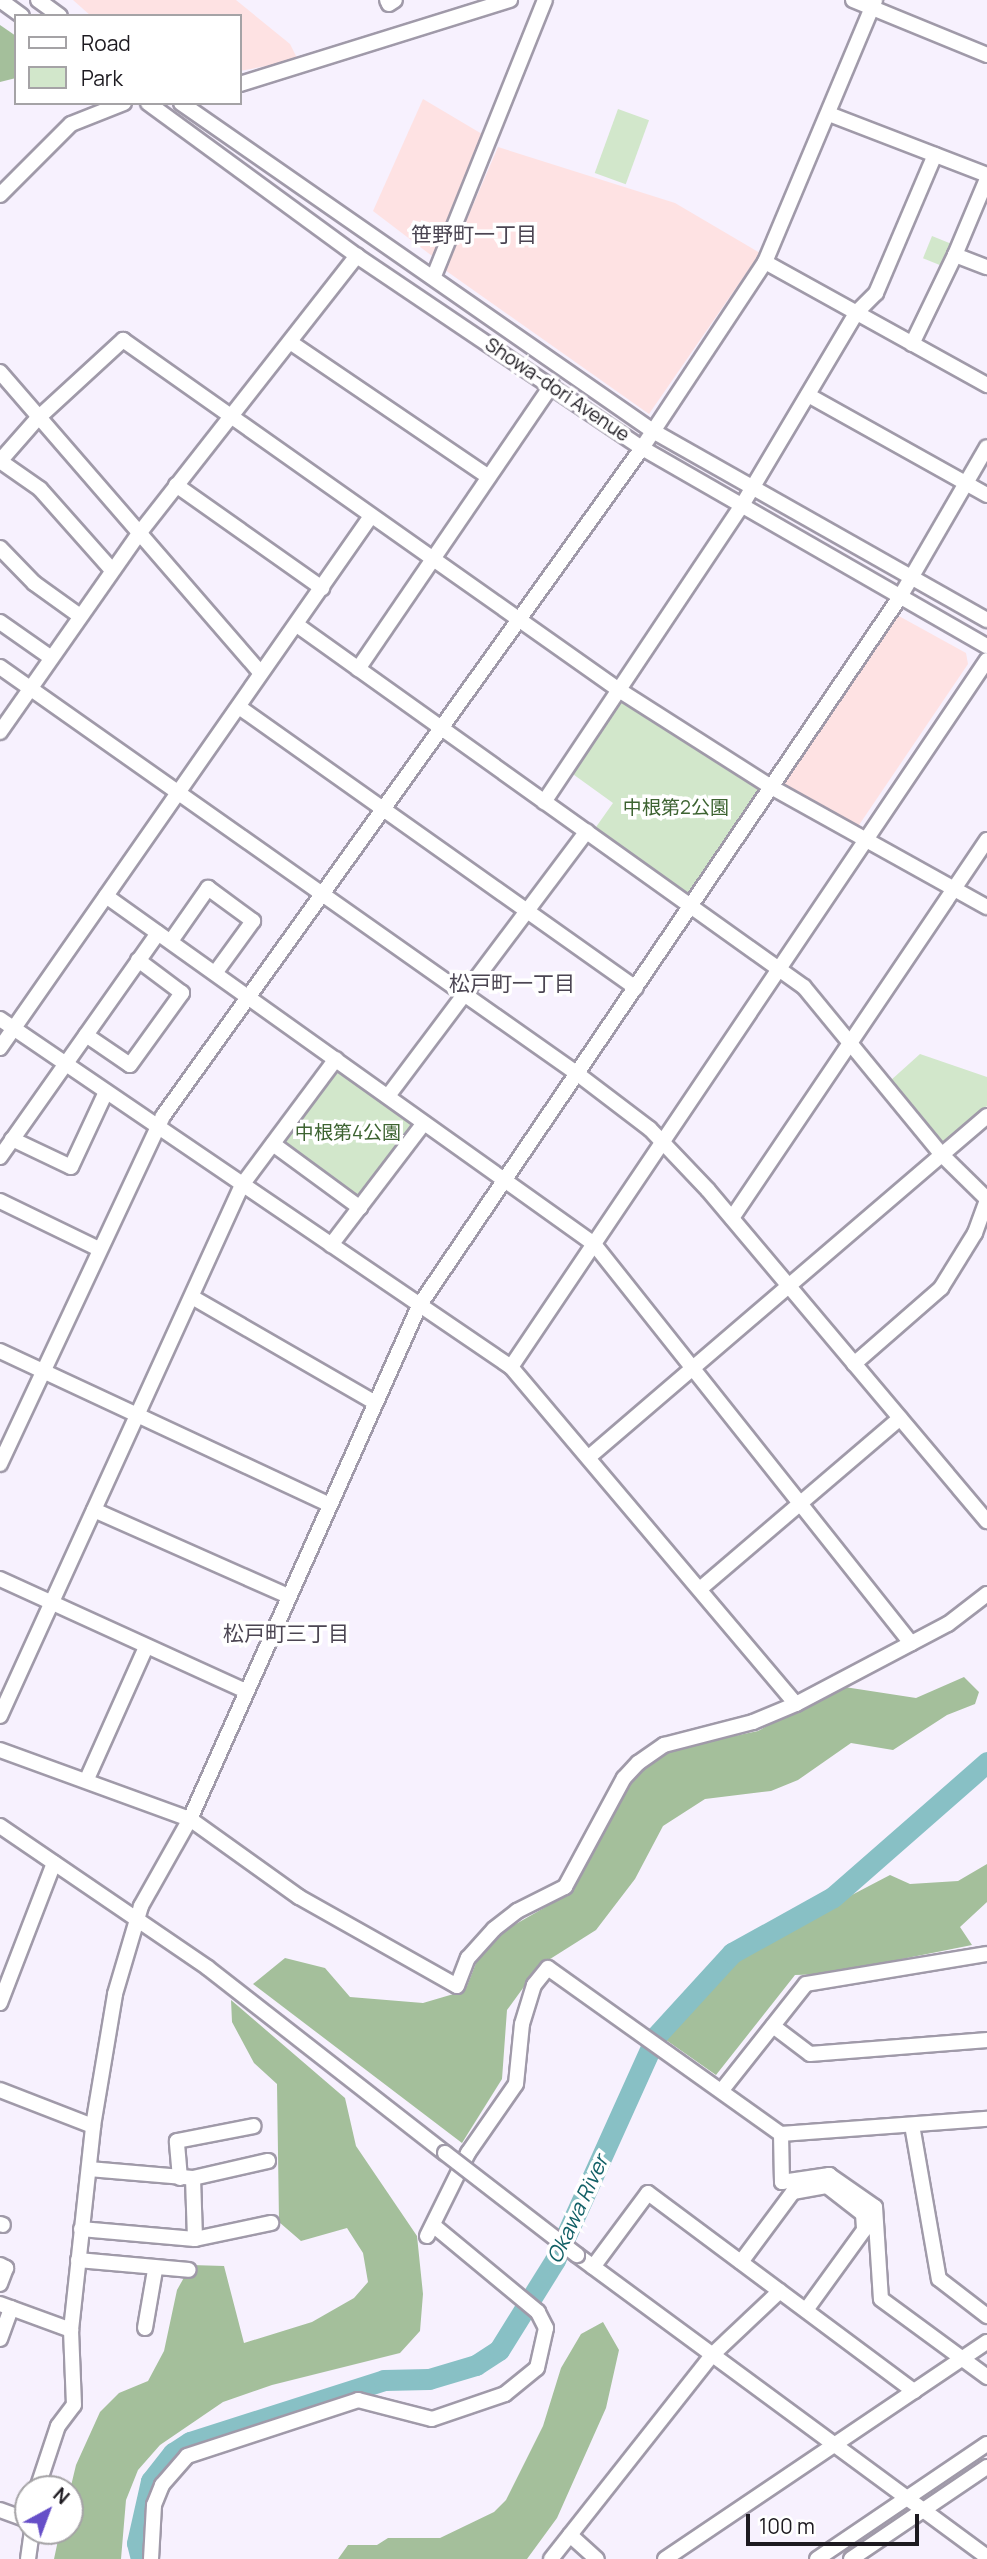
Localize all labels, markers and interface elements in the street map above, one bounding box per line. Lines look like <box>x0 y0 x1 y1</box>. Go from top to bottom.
legend <box>14 14 242 105</box>
text: Road <box>81 29 131 57</box>
text: Park <box>81 64 123 92</box>
district label: 笹野町一丁目 <box>411 221 537 247</box>
street label: Showa-dori Avenue <box>481 333 633 447</box>
park label: 中根第2公園 <box>623 797 729 819</box>
district label: 松戸町一丁目 <box>449 970 575 996</box>
park label: 中根第4公園 <box>295 1122 401 1144</box>
district label: 松戸町三丁目 <box>223 1620 349 1646</box>
water label: Okawa River <box>541 2151 613 2267</box>
north arrow <box>14 2475 84 2545</box>
text: N <box>48 2481 75 2510</box>
scale bar <box>749 2500 922 2544</box>
text: 100 m <box>759 2512 815 2540</box>

